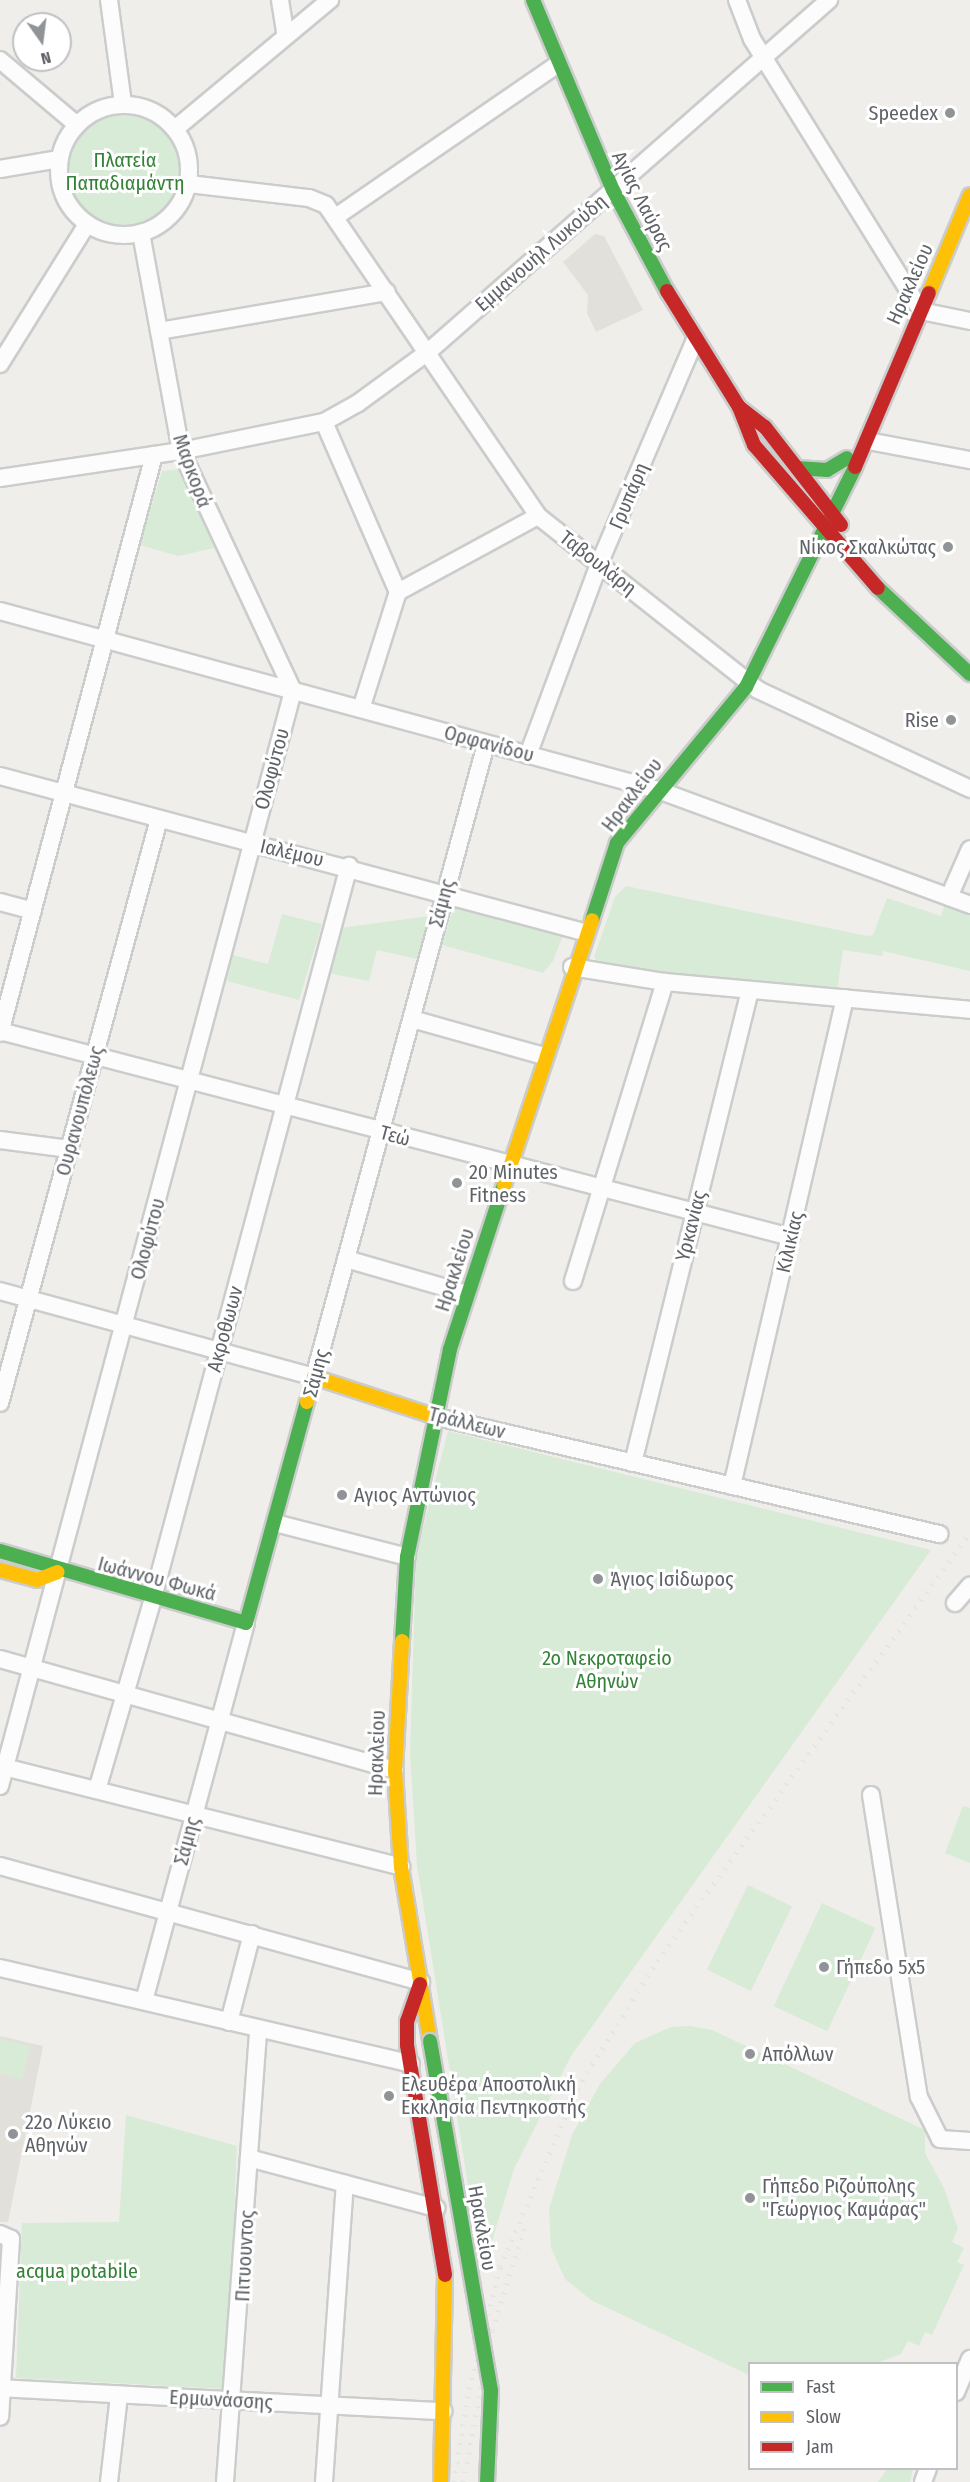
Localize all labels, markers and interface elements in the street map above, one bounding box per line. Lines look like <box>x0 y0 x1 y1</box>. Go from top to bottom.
north arrow <box>12 12 72 72</box>
text: N <box>39 48 53 68</box>
place label: Speedex <box>869 101 938 125</box>
marker: Speedex <box>943 106 957 120</box>
street label: Αγίας Λαύρας <box>607 147 677 255</box>
park label: Πλατεία Παπαδιαμάντη <box>66 148 184 195</box>
street label: Εμμανουήλ Λυκούδη <box>470 189 612 317</box>
street label: Ηρακλείου <box>882 240 938 328</box>
street label: Μαρκορά <box>168 431 216 511</box>
street label: Γρυπάρη <box>604 459 654 533</box>
street label: Ταβουλάρη <box>555 526 641 600</box>
place label: Νίκος Σκαλκώτας <box>799 535 936 559</box>
marker: Νίκος Σκαλκώτας <box>941 540 955 554</box>
place label: Rise <box>905 708 939 732</box>
marker: Rise <box>944 713 958 727</box>
street label: Ορφανίδου <box>441 720 537 768</box>
street label: Ολοφύτου <box>250 726 294 812</box>
street label: Ηρακλείου <box>597 753 667 837</box>
street label: Ιαλέμου <box>258 834 326 872</box>
street label: Σάμης <box>424 876 460 930</box>
street label: Ουρανουπόλεως <box>51 1043 109 1179</box>
street label: Τεώ <box>377 1120 413 1152</box>
place label: 20 Μinutes Fitness <box>469 1160 558 1207</box>
marker: 20 Μinutes Fitness <box>450 1176 464 1190</box>
street label: Υρκανίας <box>671 1188 711 1264</box>
street label: Ολοφύτου <box>126 1196 170 1282</box>
street label: Κιλικίας <box>771 1209 809 1275</box>
street label: Ηρακλείου <box>430 1225 480 1315</box>
street label: Ακροθωων <box>202 1283 248 1375</box>
street label: Σάμης <box>298 1346 334 1400</box>
street label: Τράλλεων <box>426 1402 508 1444</box>
place label: Αγιος Αντώνιος <box>354 1483 476 1507</box>
marker: Αγιος Αντώνιος <box>335 1488 349 1502</box>
street label: Ιωάννου Φωκά <box>95 1552 219 1606</box>
place label: Άγιος Ισίδωρος <box>610 1567 733 1591</box>
marker: Άγιος Ισίδωρος <box>591 1572 605 1586</box>
park label: 2ο Νεκροταφείο Αθηνών <box>542 1646 672 1693</box>
street label: Ηρακλείου <box>364 1710 390 1796</box>
street label: Σάμης <box>169 1814 205 1868</box>
place label: Γήπεδο 5x5 <box>836 1955 925 1979</box>
marker: Γήπεδο 5x5 <box>817 1960 831 1974</box>
place label: Απόλλων <box>762 2042 833 2066</box>
marker: Απόλλων <box>743 2047 757 2061</box>
place label: Ελευθέρα Αποστολική Εκκλησία Πεντηκοστής <box>401 2072 586 2119</box>
marker: Ελευθέρα Αποστολική Εκκλησία Πεντηκοστής <box>382 2089 396 2103</box>
place label: 22ο Λύκειο Αθηνών <box>25 2110 112 2157</box>
marker: 22ο Λύκειο Αθηνών <box>6 2127 20 2141</box>
place label: Γήπεδο Ριζούπολης "Γεώργιος Καμάρας" <box>762 2174 926 2221</box>
street label: Ηρακλείου <box>463 2184 501 2272</box>
marker: Γήπεδο Ριζούπολης "Γεώργιος Καμάρας" <box>743 2191 757 2205</box>
street label: Πιτυουντος <box>231 2210 259 2302</box>
park label: acqua potabile <box>16 2259 138 2283</box>
legend <box>748 2362 958 2470</box>
text: Fast <box>806 2376 835 2398</box>
street label: Ερμωνάσσης <box>169 2385 273 2415</box>
text: Slow <box>806 2406 841 2428</box>
text: Jam <box>806 2436 834 2458</box>

